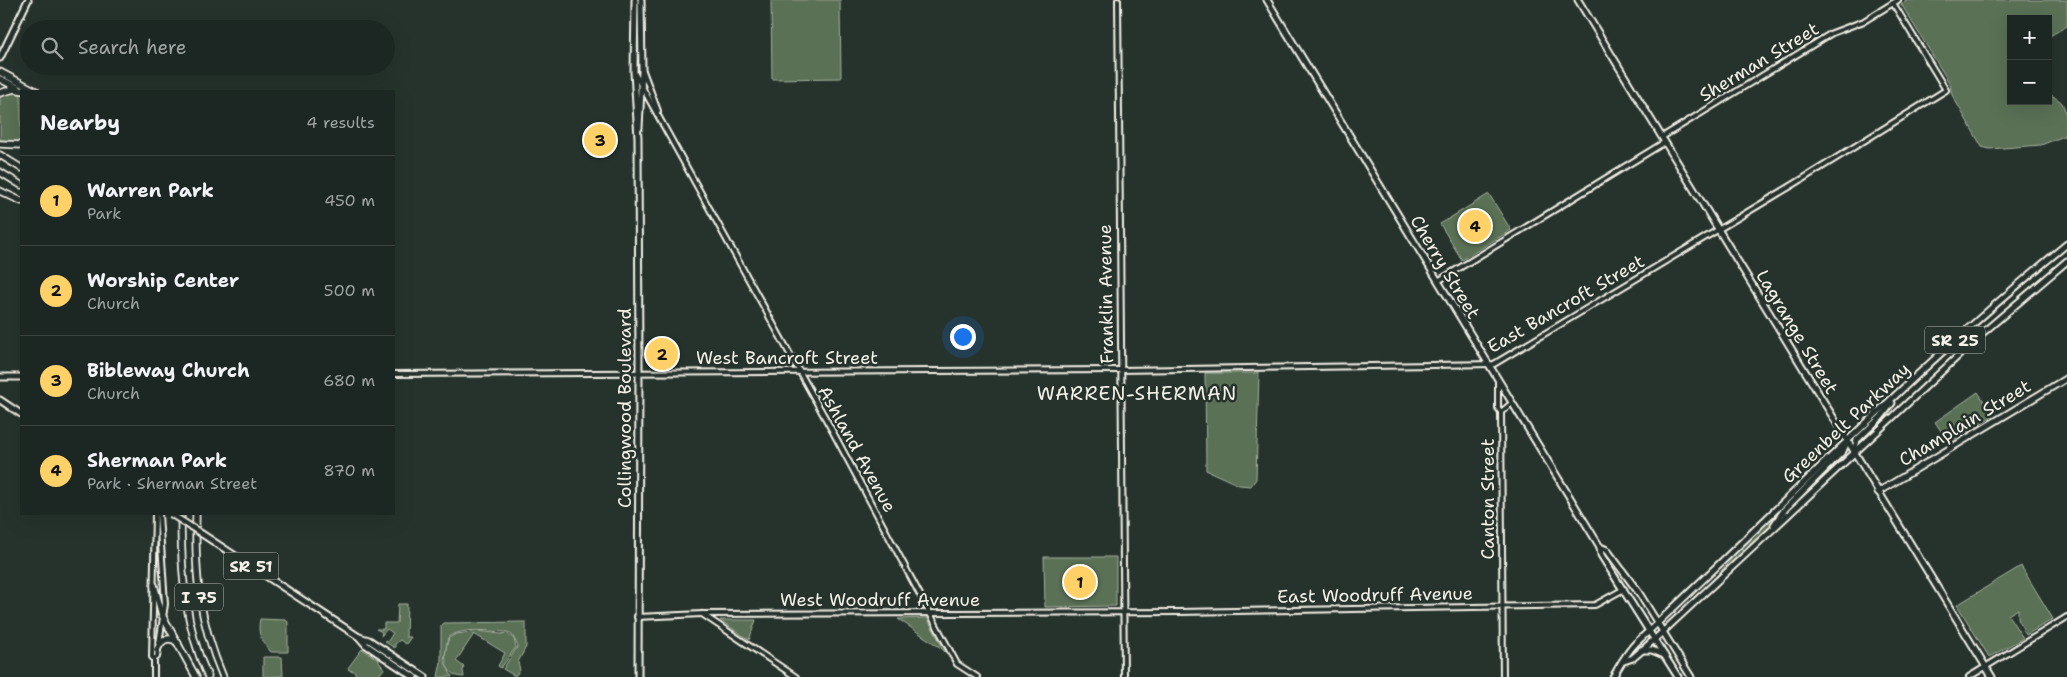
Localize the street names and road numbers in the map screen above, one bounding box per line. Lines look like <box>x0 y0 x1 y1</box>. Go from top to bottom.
street label: Sherman Street <box>1695 17 1823 107</box>
street label: Cherry Street <box>1405 211 1485 323</box>
street label: Franklin Avenue <box>1093 224 1119 364</box>
street label: East Bancroft Street <box>1483 249 1649 359</box>
street label: Lagrange Street <box>1750 265 1844 399</box>
street label: Collingwood Boulevard <box>613 308 637 508</box>
road number: SR 25 <box>1925 326 1985 354</box>
street label: West Bancroft Street <box>696 346 878 370</box>
street label: Greenbelt Parkway <box>1777 357 1915 489</box>
street label: Champlain Street <box>1895 374 2036 472</box>
street label: Ashland Avenue <box>812 381 902 517</box>
street label: Canton Street <box>1476 438 1500 560</box>
road number: SR 51 <box>224 552 278 580</box>
street label: East Woodruff Avenue <box>1277 581 1473 609</box>
road number: I 75 <box>175 584 223 610</box>
street label: West Woodruff Avenue <box>780 588 980 612</box>

